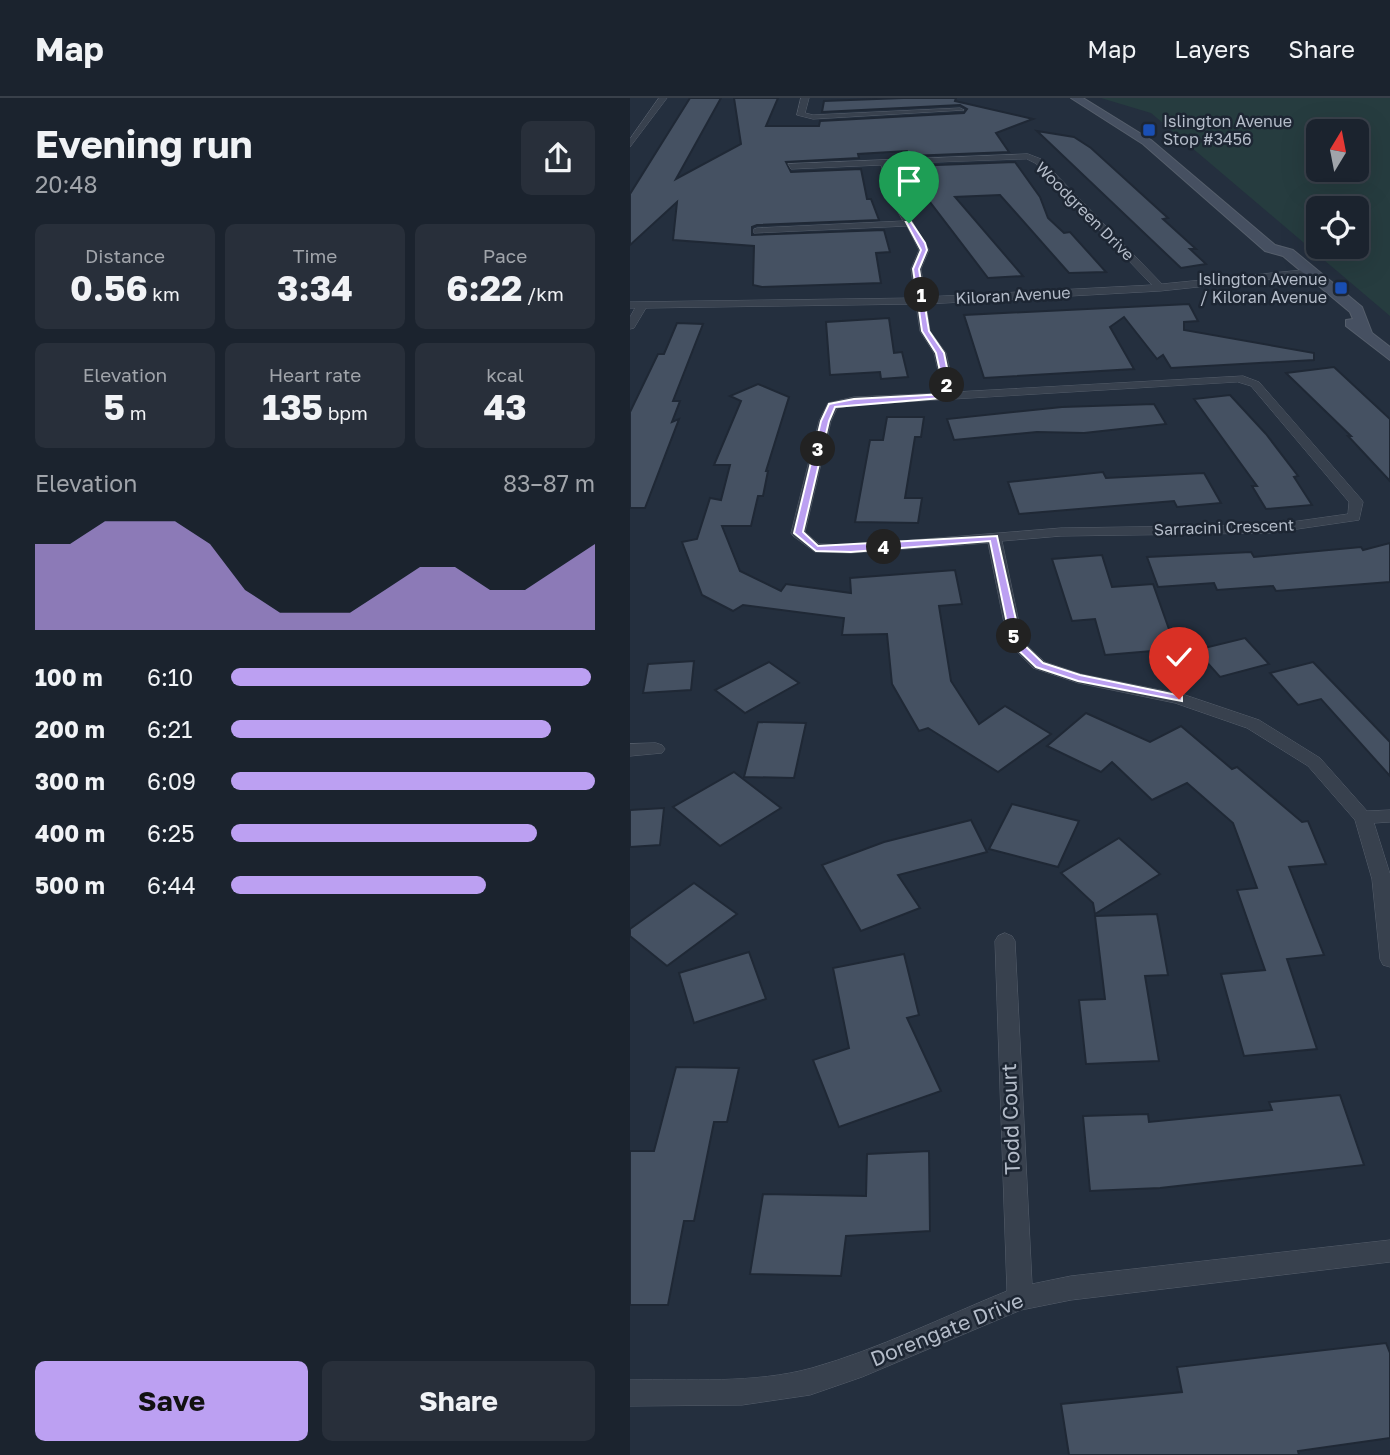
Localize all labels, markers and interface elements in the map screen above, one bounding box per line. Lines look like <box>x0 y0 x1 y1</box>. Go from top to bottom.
text: Map <box>35 29 104 68</box>
text: Map <box>1087 34 1136 63</box>
text: Layers <box>1174 34 1250 63</box>
text: Share <box>1288 34 1355 63</box>
place label: Islington Avenue Stop #3456 <box>1163 111 1292 149</box>
north arrow <box>1306 119 1368 182</box>
map controls <box>1306 119 1369 259</box>
text: Evening run <box>35 121 253 166</box>
button: share <box>521 121 595 195</box>
marker: Islington Avenue Stop #3456 <box>1141 122 1157 138</box>
pin <box>879 151 939 223</box>
street label: Woodgreen Drive <box>1031 157 1139 265</box>
icon: arrive <box>890 162 928 200</box>
text: 20:48 <box>35 170 98 198</box>
button: locate <box>1306 196 1369 259</box>
text: Distance <box>85 244 165 267</box>
text: Time <box>293 244 337 267</box>
text: Pace <box>483 244 527 267</box>
text: 0.56 <box>70 267 148 309</box>
text: 3:34 <box>277 267 353 309</box>
text: 6:22 <box>446 267 522 309</box>
place label: Islington Avenue / Kiloran Avenue <box>1198 269 1327 307</box>
pin: 1 <box>904 278 940 312</box>
marker: Islington Avenue / Kiloran Avenue <box>1333 280 1349 296</box>
text: km <box>148 282 180 305</box>
text: /km <box>522 282 564 305</box>
street label: Kiloran Avenue <box>955 282 1071 308</box>
text: 1 <box>917 283 926 306</box>
text: Elevation <box>83 363 167 386</box>
text: Heart rate <box>269 363 361 386</box>
text: kcal <box>486 363 524 386</box>
pin: 2 <box>930 368 964 402</box>
text: 2 <box>941 373 952 396</box>
text: 5 <box>104 386 125 428</box>
text: 135 <box>262 386 323 428</box>
text: 43 <box>483 386 527 428</box>
text: m <box>125 401 146 424</box>
text: bpm <box>323 401 368 424</box>
pin: 3 <box>800 432 836 466</box>
text: 3 <box>812 437 823 460</box>
text: Elevation <box>35 469 137 497</box>
text: 83–87 m <box>503 469 595 497</box>
street label: Sarracini Crescent <box>1153 515 1295 539</box>
pin: 4 <box>866 530 902 564</box>
text: 4 <box>878 535 889 558</box>
pin: 5 <box>996 618 1032 654</box>
text: 5 <box>1008 624 1019 647</box>
pin <box>1149 627 1209 699</box>
icon: check <box>1160 638 1198 676</box>
text: 100 m <box>35 663 103 691</box>
text: 6:10 <box>147 663 193 691</box>
text: 200 m <box>35 715 105 743</box>
text: 6:21 <box>147 715 192 743</box>
text: 300 m <box>35 767 105 795</box>
text: 6:09 <box>147 767 196 795</box>
text: 400 m <box>35 819 105 847</box>
text: 6:25 <box>147 819 195 847</box>
text: 500 m <box>35 871 105 899</box>
text: 6:44 <box>147 871 196 899</box>
street label: Todd Court <box>995 1063 1025 1175</box>
street label: Dorengate Drive <box>866 1287 1027 1372</box>
button: Save <box>35 1361 308 1441</box>
button: Share <box>322 1361 595 1441</box>

